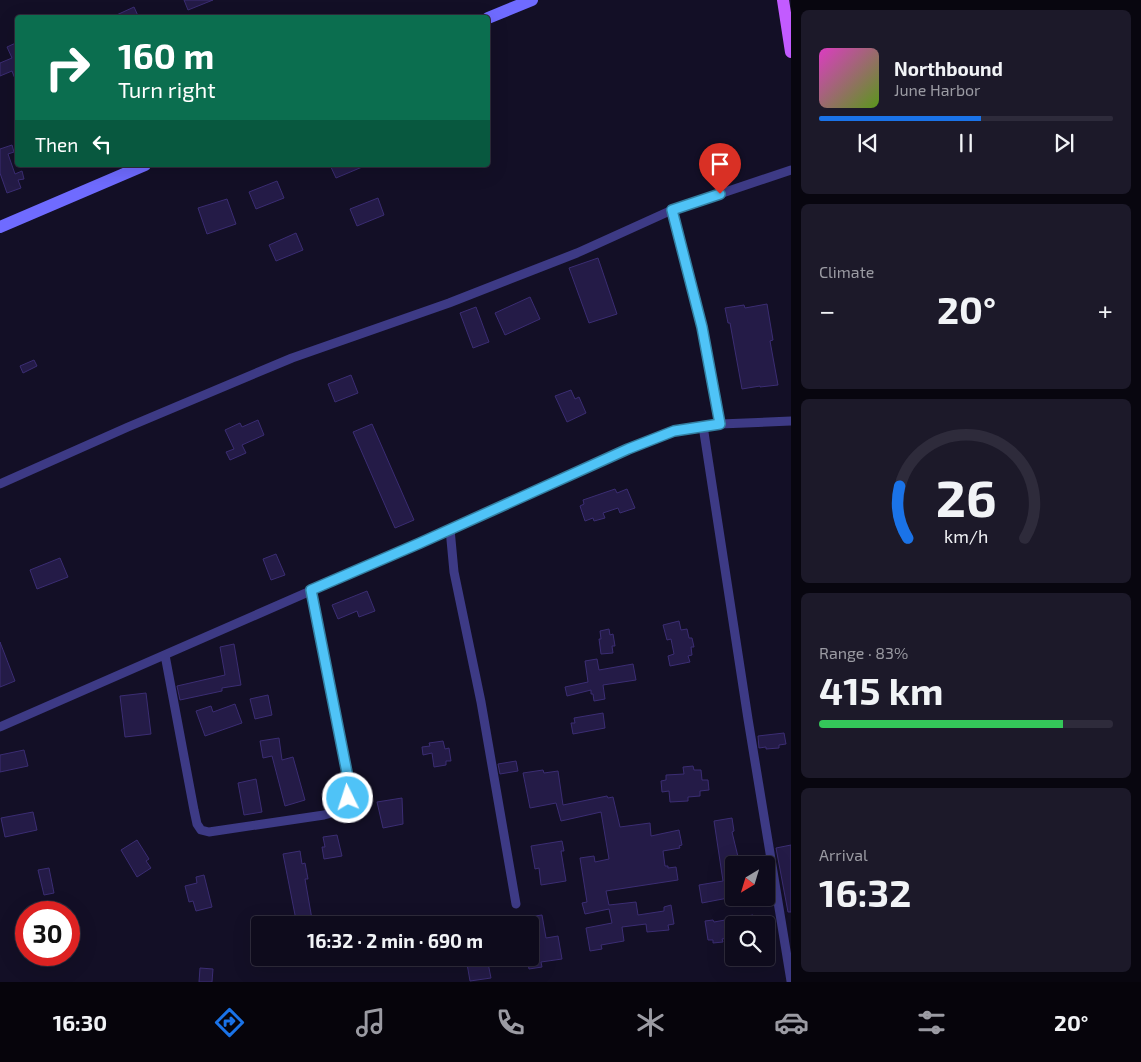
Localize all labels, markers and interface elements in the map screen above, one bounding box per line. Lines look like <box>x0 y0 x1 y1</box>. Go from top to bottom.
text: 160 m <box>118 34 214 76</box>
icon: right <box>35 35 100 100</box>
text: Northbound <box>894 57 1003 80</box>
text: Turn right <box>118 76 216 102</box>
text: June Harbor <box>894 80 981 99</box>
icon: previous <box>854 129 882 157</box>
icon: pause <box>952 129 980 157</box>
icon: next <box>1050 129 1078 157</box>
icon: left <box>88 130 116 158</box>
text: Then <box>35 133 78 156</box>
pin <box>699 143 741 194</box>
icon: arrive <box>706 150 734 178</box>
text: Climate <box>819 262 874 281</box>
text: 20° <box>937 286 996 332</box>
text: − <box>819 293 835 327</box>
text: + <box>1098 293 1113 327</box>
text: 26 <box>936 465 996 527</box>
text: km/h <box>944 525 988 547</box>
text: Range · 83% <box>819 643 908 662</box>
text: 415 km <box>819 667 944 713</box>
position arrow <box>321 771 373 823</box>
text: Arrival <box>819 845 868 864</box>
north arrow <box>725 856 775 906</box>
map controls <box>725 856 775 966</box>
text: 16:32 <box>819 869 911 915</box>
speed limit sign: 30 <box>15 901 80 966</box>
button: search <box>725 916 775 966</box>
text: 16:32 · 2 min · 690 m <box>307 929 483 952</box>
icon: directions <box>212 1005 247 1040</box>
icon: music <box>353 1005 388 1040</box>
icon: phone <box>493 1005 528 1040</box>
icon: climate <box>633 1005 668 1040</box>
icon: car <box>774 1005 809 1040</box>
icon: filters <box>914 1005 949 1040</box>
text: 16:30 <box>53 1009 107 1035</box>
text: 20° <box>1054 1009 1088 1035</box>

